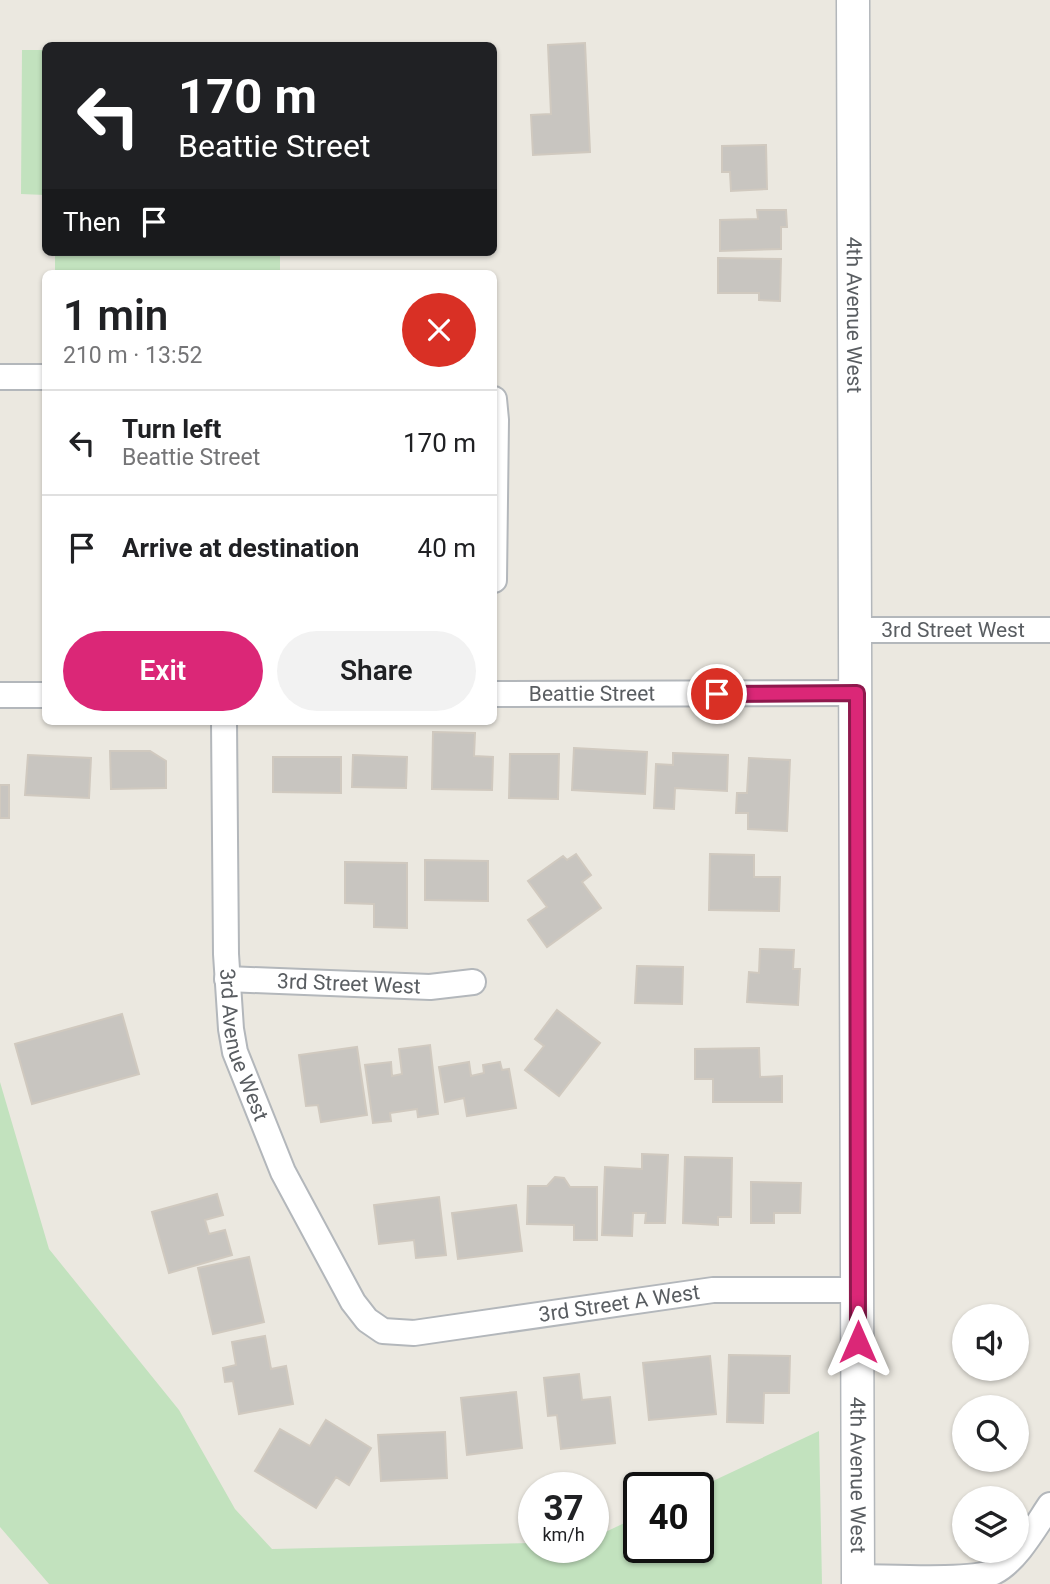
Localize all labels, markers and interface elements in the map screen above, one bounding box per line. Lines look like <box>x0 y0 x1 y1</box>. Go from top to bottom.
text: 170 m <box>178 68 317 125</box>
icon: left <box>63 70 154 161</box>
text: Beattie Street <box>178 127 370 165</box>
icon: arrive <box>135 203 173 241</box>
text: Then <box>63 207 121 237</box>
street label: 4th Avenue West <box>842 237 866 393</box>
text: 1 min <box>63 291 168 340</box>
button: close <box>402 293 476 367</box>
text: 210 m · 13:52 <box>63 342 202 369</box>
text: Turn left <box>122 414 221 444</box>
icon: left <box>63 424 101 462</box>
text: 170 m <box>403 428 476 458</box>
text: Beattie Street <box>122 444 260 471</box>
icon: arrive <box>63 529 101 567</box>
text: Arrive at destination <box>122 533 359 563</box>
text: 40 m <box>418 533 476 563</box>
street label: 3rd Street West <box>881 618 1025 642</box>
button: Exit <box>63 631 263 711</box>
button: Share <box>277 631 476 711</box>
pin <box>687 664 747 724</box>
icon: arrive <box>698 675 736 713</box>
street label: Beattie Street <box>529 682 655 706</box>
street label: 3rd Avenue West <box>215 968 273 1124</box>
street label: 3rd Street West <box>277 969 421 999</box>
street label: 3rd Street A West <box>537 1280 701 1327</box>
map controls <box>952 1304 1029 1563</box>
button: sound <box>952 1304 1029 1381</box>
position arrow <box>821 1305 895 1379</box>
button: search <box>952 1395 1029 1472</box>
street label: 4th Avenue West <box>845 1397 870 1553</box>
speed limit sign: 40 <box>623 1472 714 1563</box>
button: layers <box>952 1486 1029 1563</box>
text: 37 <box>543 1488 584 1529</box>
text: km/h <box>542 1524 585 1545</box>

